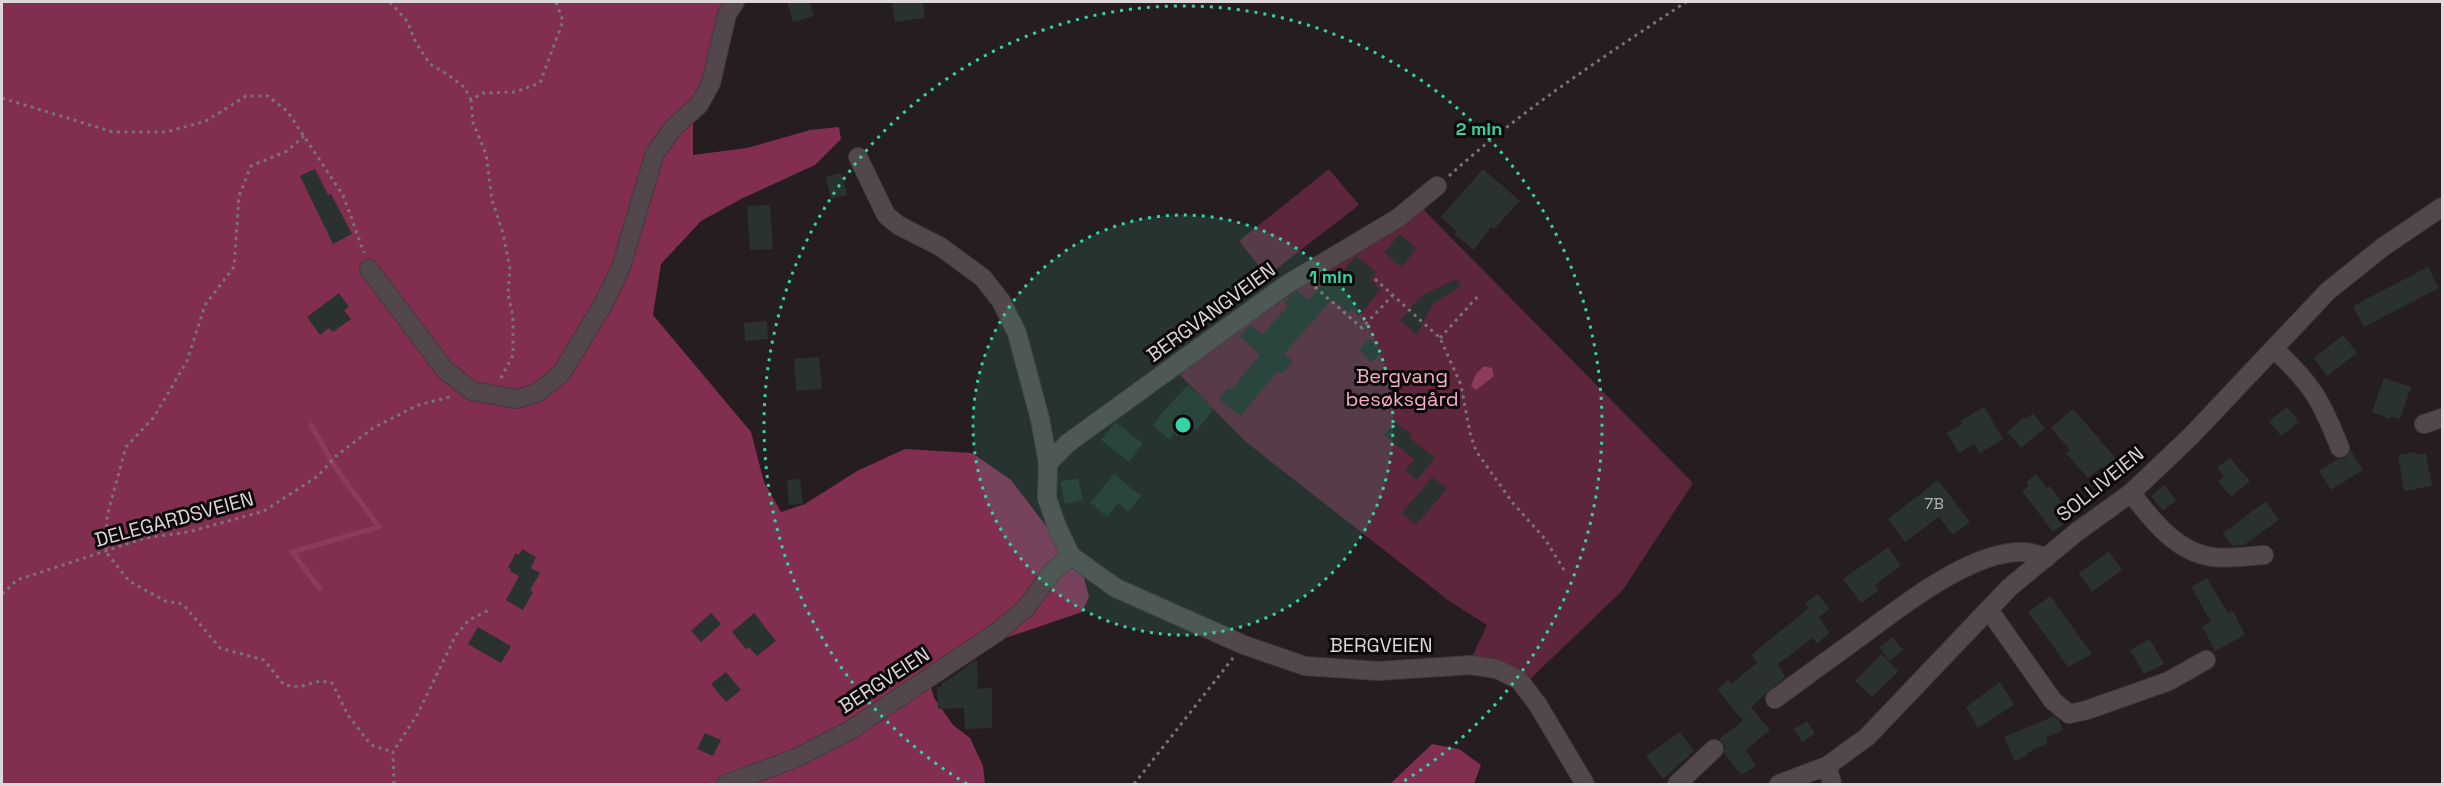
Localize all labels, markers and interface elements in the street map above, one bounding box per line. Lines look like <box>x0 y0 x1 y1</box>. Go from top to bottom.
text: 2 min <box>1456 117 1502 140</box>
street label: BERGVANGVEIEN <box>1141 256 1281 368</box>
text: 1 min <box>1309 265 1353 288</box>
park label: Bergvang besøksgård <box>1345 363 1459 412</box>
centre of rings <box>1173 415 1193 435</box>
street label: SOLLIVEIEN <box>2051 441 2149 527</box>
street label: DELEGARDSVEIEN <box>92 485 256 553</box>
house number: 7B <box>1924 493 1944 514</box>
street label: BERGVEIEN <box>1329 632 1433 658</box>
street label: BERGVEIEN <box>834 641 934 719</box>

